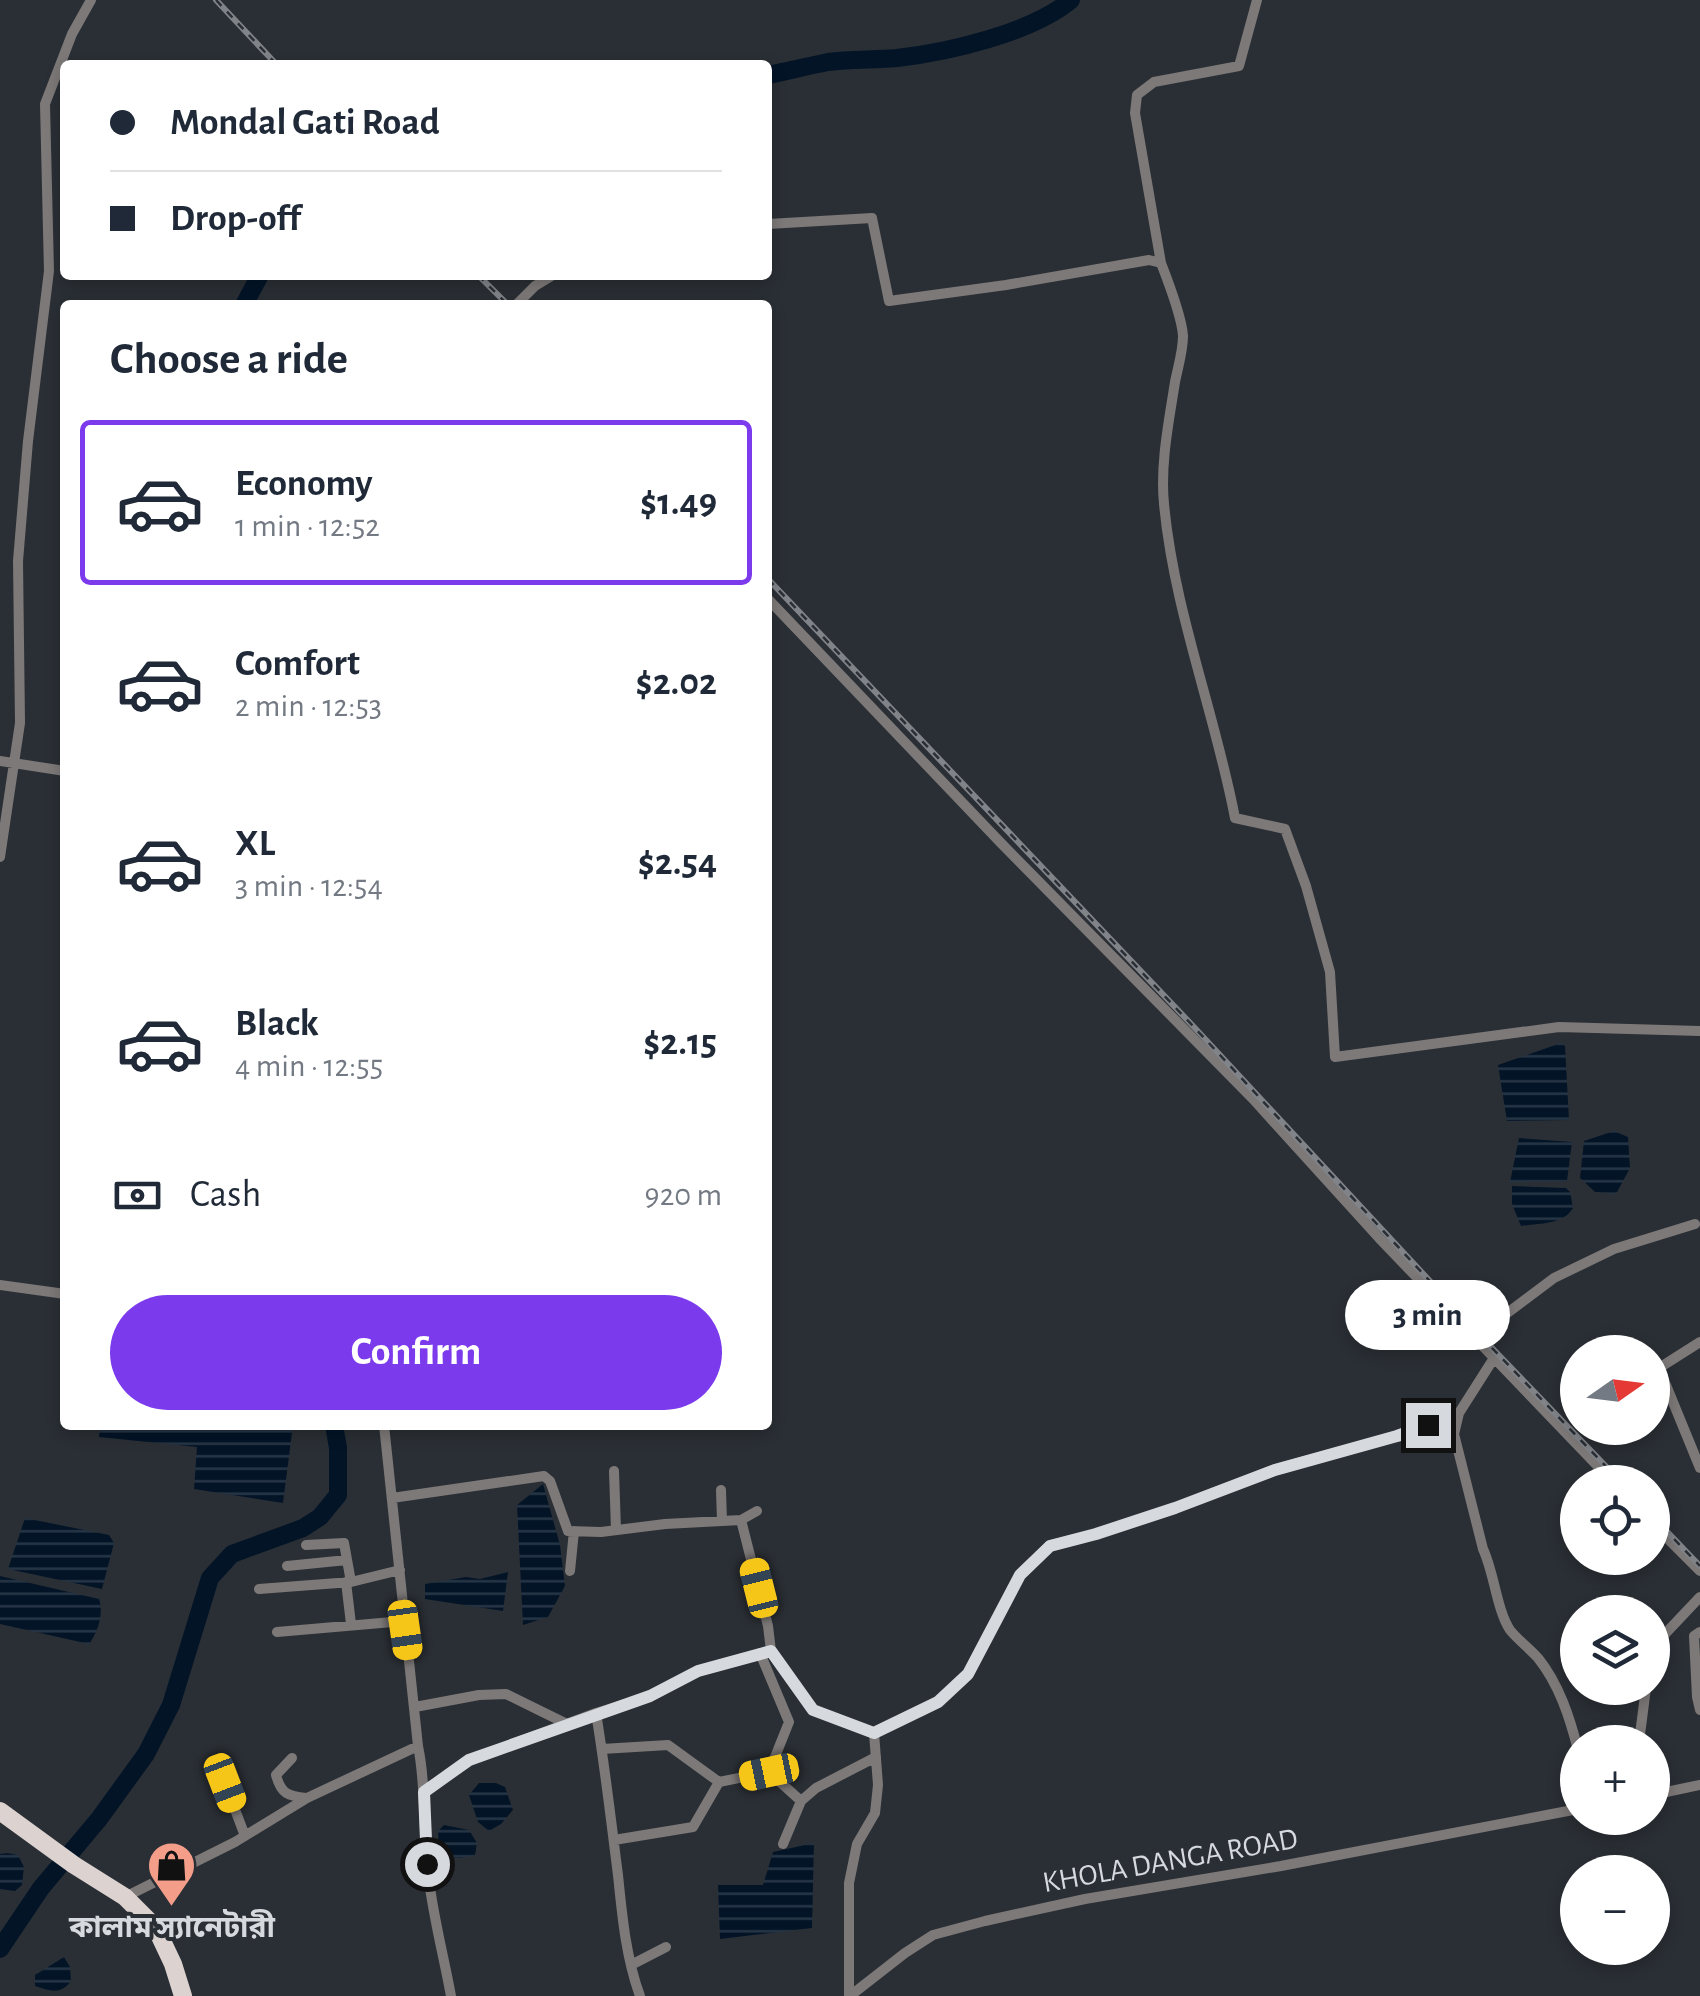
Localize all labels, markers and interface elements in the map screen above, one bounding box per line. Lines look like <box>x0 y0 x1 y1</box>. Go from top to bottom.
text: Mondal Gati Road <box>170 104 440 142</box>
text: Drop-off <box>170 200 301 238</box>
text: Choose a ride <box>110 337 348 382</box>
icon: car <box>115 458 205 548</box>
text: Economy <box>235 465 373 503</box>
text: $1.49 <box>640 484 717 522</box>
text: 1 min · 12:52 <box>235 510 380 542</box>
icon: car <box>115 638 205 728</box>
text: Comfort <box>235 645 360 683</box>
text: $2.02 <box>636 664 717 702</box>
text: 2 min · 12:53 <box>235 690 382 722</box>
icon: car <box>115 818 205 908</box>
text: XL <box>235 825 275 863</box>
text: $2.54 <box>638 844 717 882</box>
text: 3 min · 12:54 <box>235 870 383 902</box>
icon: car <box>115 998 205 1088</box>
text: Black <box>235 1005 319 1043</box>
text: $2.15 <box>643 1024 717 1062</box>
text: 4 min · 12:55 <box>235 1050 383 1082</box>
icon: cash <box>110 1168 165 1223</box>
text: Cash <box>190 1176 261 1214</box>
text: 920 m <box>645 1179 722 1211</box>
callout: 3 min <box>1346 1280 1510 1350</box>
button: Confirm <box>110 1295 722 1410</box>
text: 3 min <box>1393 1299 1462 1331</box>
north arrow <box>1560 1335 1670 1445</box>
map controls <box>1560 1335 1670 1965</box>
route end <box>1406 1403 1451 1448</box>
button: locate <box>1560 1465 1670 1575</box>
car <box>737 1555 781 1621</box>
button: layers <box>1560 1595 1670 1705</box>
car <box>386 1598 424 1662</box>
button: + <box>1560 1725 1670 1835</box>
car <box>200 1750 250 1816</box>
car <box>737 1751 801 1793</box>
street label: KHOLA DANGA ROAD <box>1040 1824 1300 1898</box>
shop icon: কালাম স্যানেটারী <box>146 1840 198 1908</box>
route start <box>405 1842 450 1887</box>
button: − <box>1560 1855 1670 1965</box>
place label: কালাম স্যানেটারী <box>68 1909 276 1943</box>

